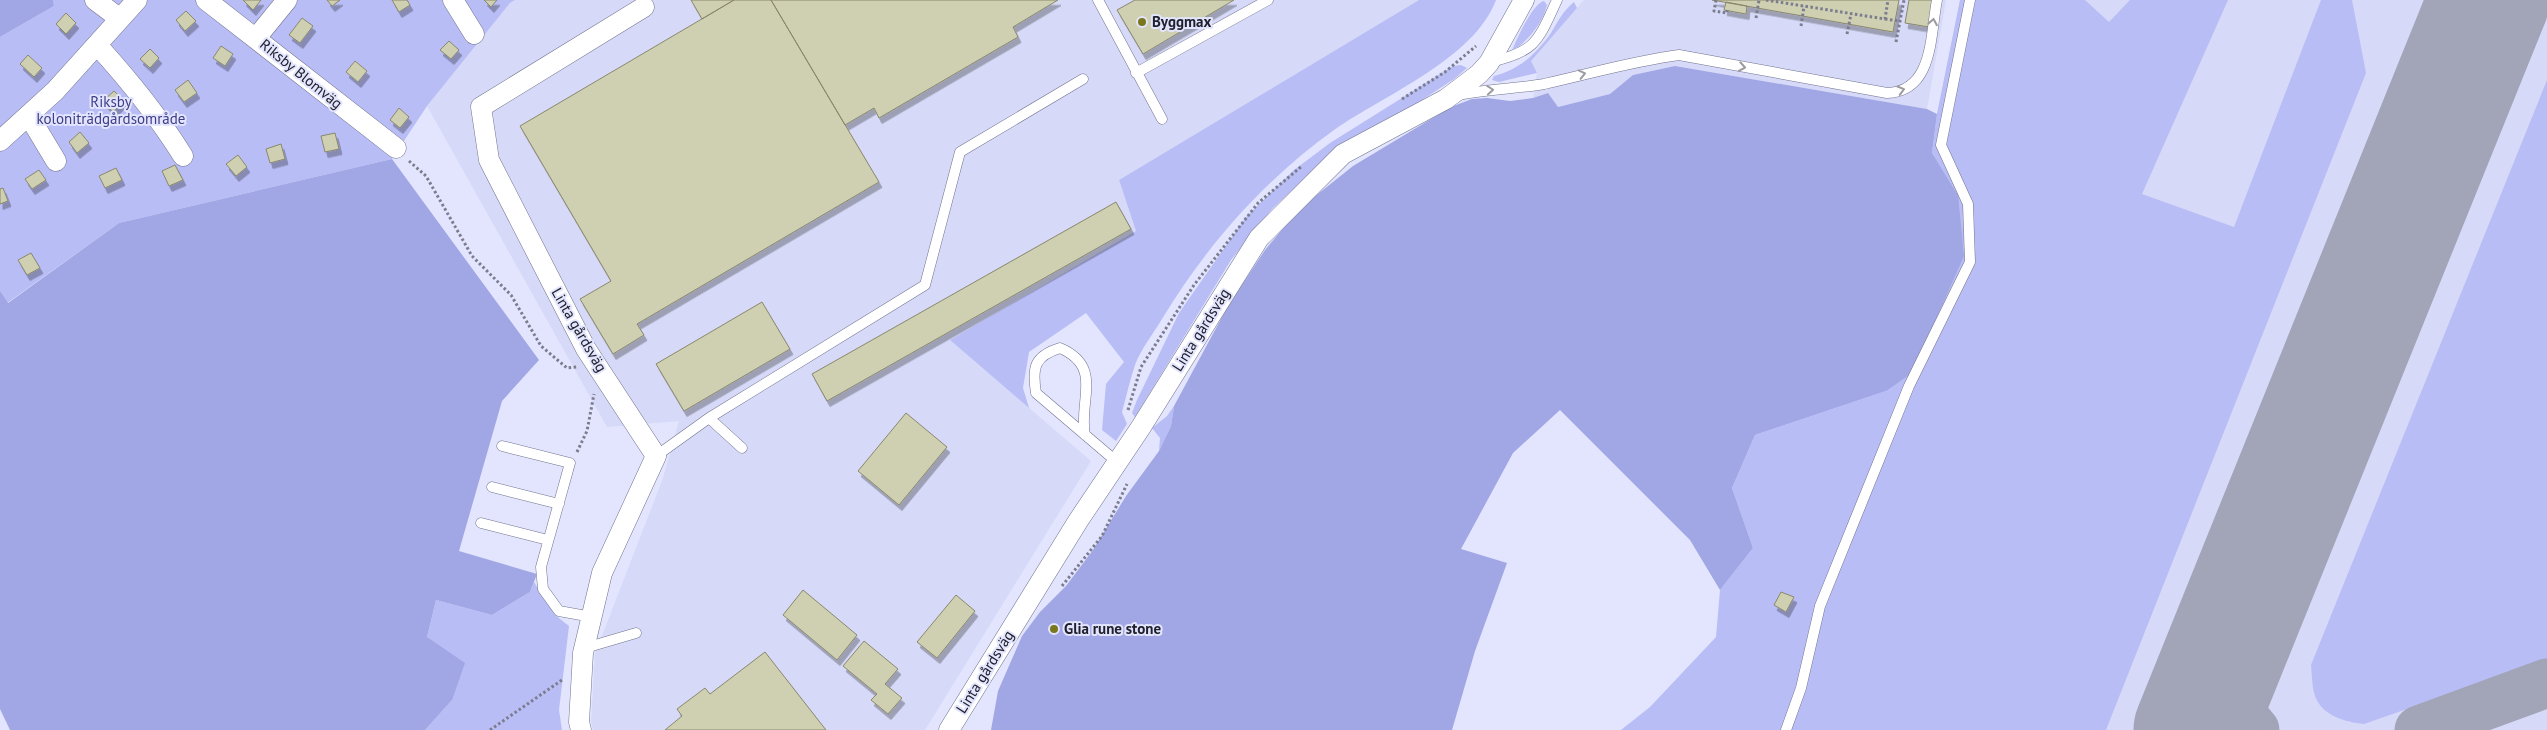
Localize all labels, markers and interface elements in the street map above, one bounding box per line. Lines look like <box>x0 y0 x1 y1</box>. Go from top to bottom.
place label: Byggmax <box>1152 12 1212 31</box>
marker: Byggmax <box>1136 16 1148 28</box>
one-way arrow <box>1927 18 1937 27</box>
street label: Riksby Blomväg <box>256 34 347 113</box>
one-way arrow <box>1737 61 1746 71</box>
one-way arrow <box>1578 69 1587 80</box>
one-way arrow <box>1486 84 1494 95</box>
one-way arrow <box>1896 86 1905 96</box>
park label: Riksby koloniträdgårdsområde <box>37 92 185 128</box>
street label: Linta gårdsväg <box>548 284 611 375</box>
street label: Linta gårdsväg <box>1168 285 1234 375</box>
place label: Glia rune stone <box>1064 619 1161 638</box>
marker: Glia rune stone <box>1048 623 1060 635</box>
street label: Linta gårdsväg <box>952 627 1018 717</box>

